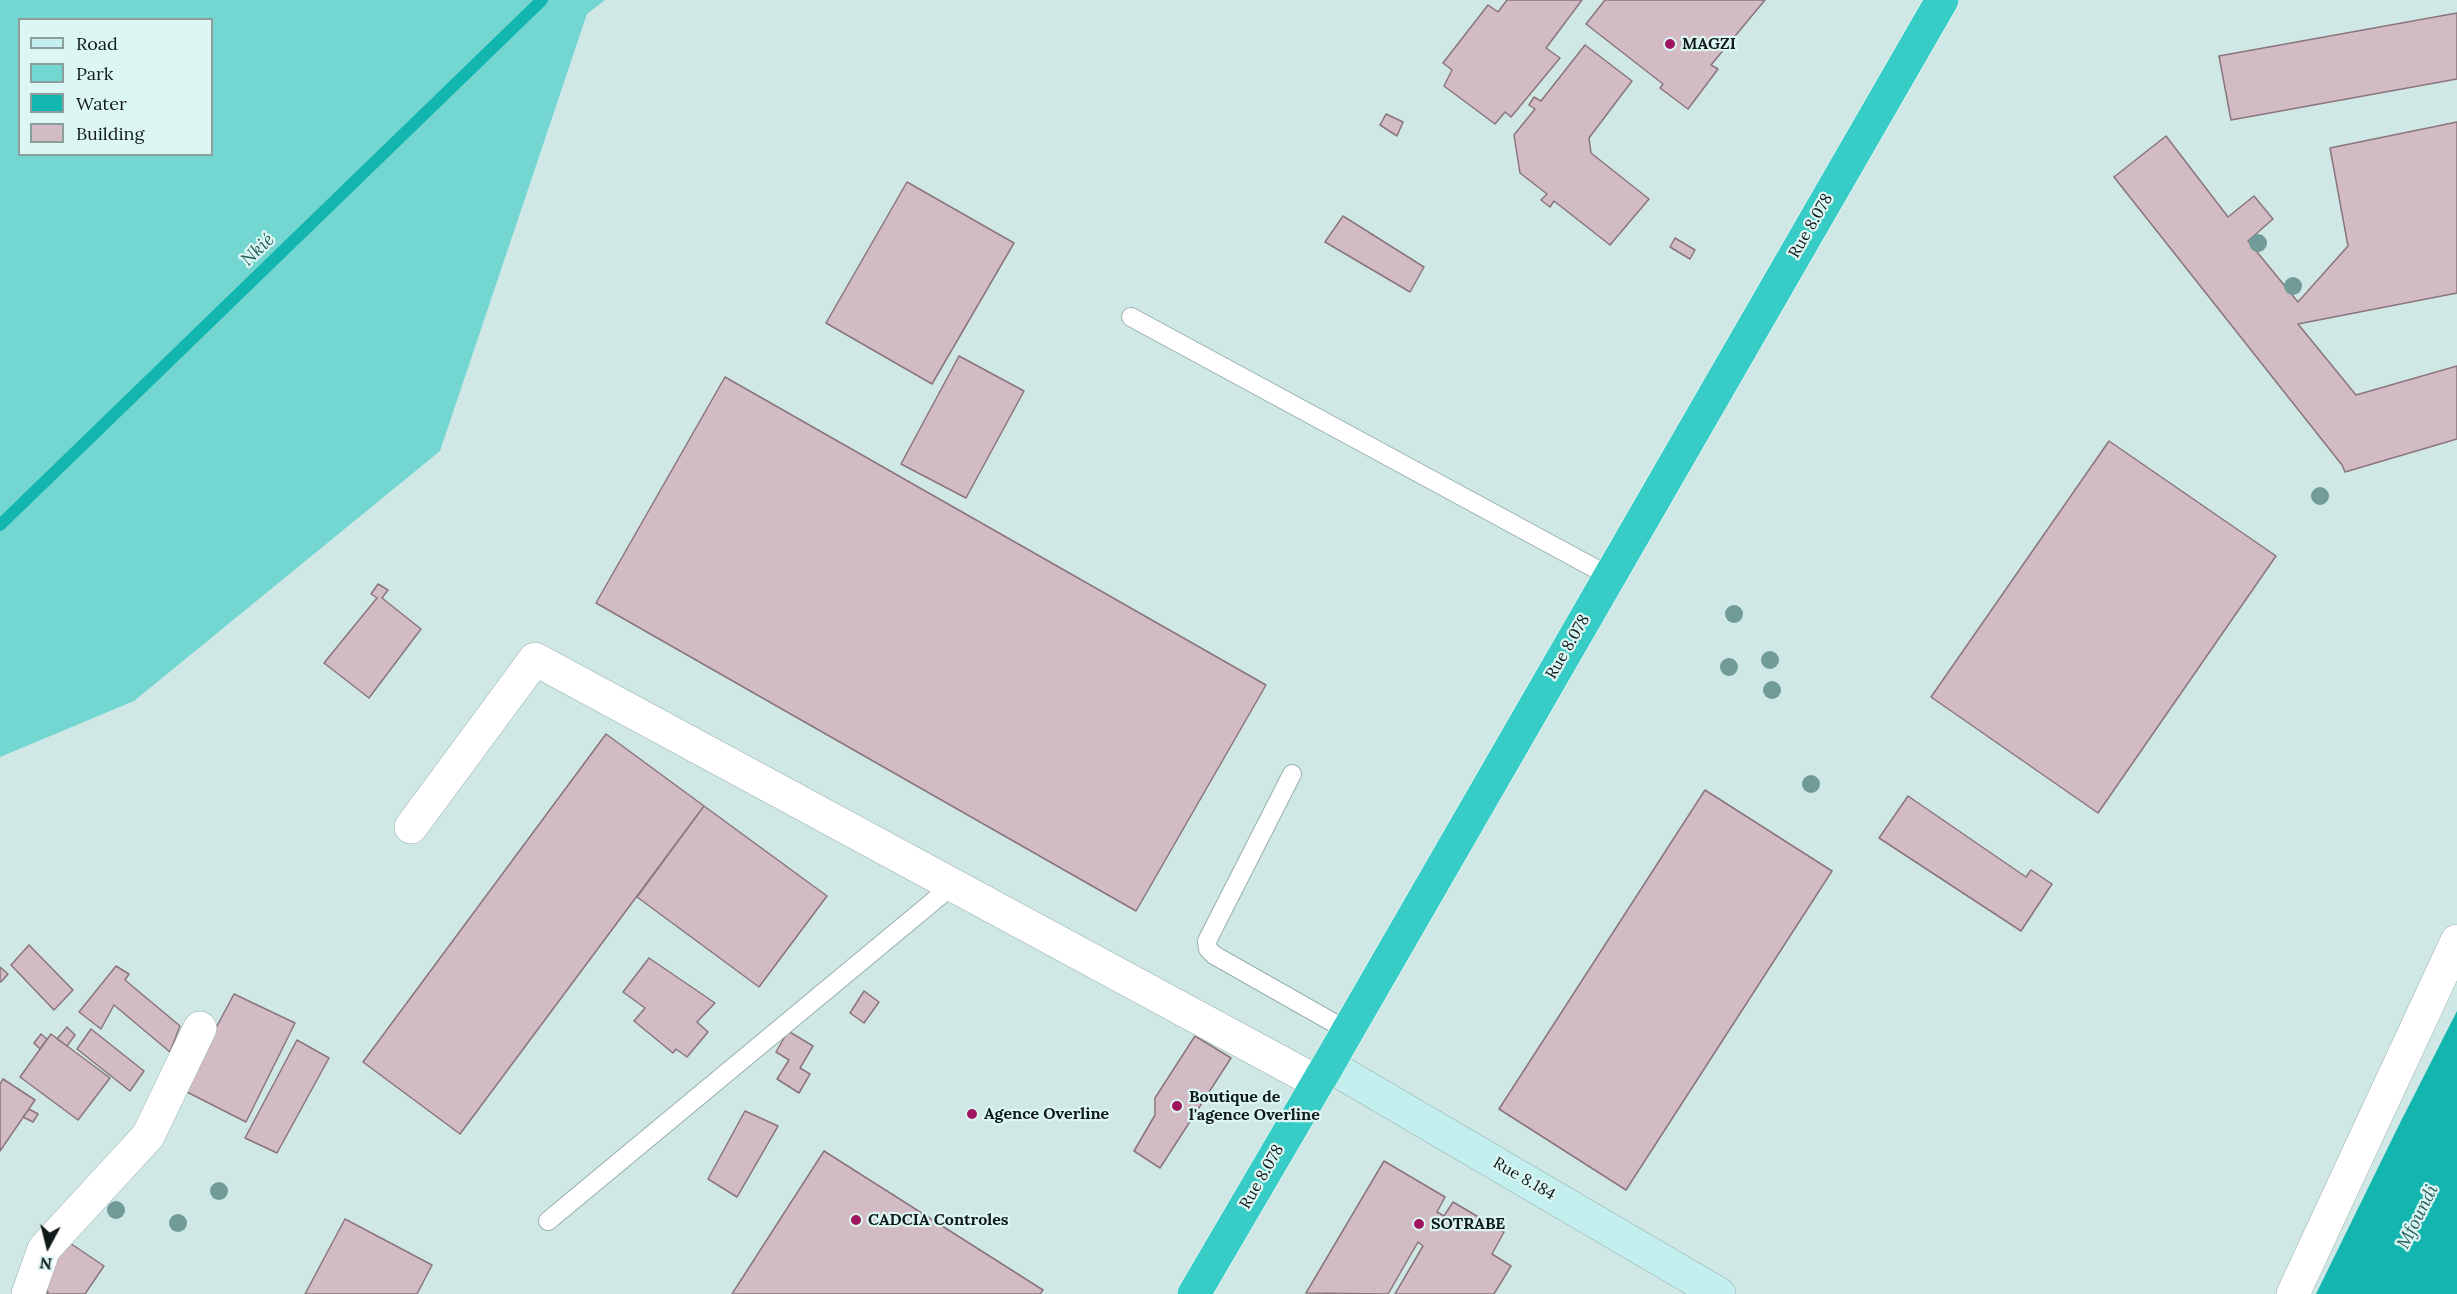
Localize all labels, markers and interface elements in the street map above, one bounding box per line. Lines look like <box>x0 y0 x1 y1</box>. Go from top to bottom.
legend <box>18 18 213 156</box>
text: Road <box>76 32 118 55</box>
place label: MAGZI <box>1682 34 1736 54</box>
marker: MAGZI <box>1663 37 1677 51</box>
text: Park <box>76 62 113 85</box>
text: Water <box>76 92 127 115</box>
text: Building <box>76 122 144 145</box>
street label: Rue 8.078 <box>1785 190 1837 262</box>
water label: Nkié <box>237 229 279 271</box>
street label: Rue 8.078 <box>1542 611 1594 683</box>
place label: Boutique de l'agence Overline <box>1189 1087 1320 1125</box>
marker: Boutique de l'agence Overline <box>1170 1099 1184 1113</box>
place label: Agence Overline <box>984 1104 1109 1124</box>
marker: Agence Overline <box>965 1107 979 1121</box>
street label: Rue 8.078 <box>1236 1141 1288 1213</box>
street label: Rue 8.184 <box>1489 1153 1559 1205</box>
water label: Mfoundi <box>2393 1181 2443 1253</box>
place label: CADCIA Controles <box>868 1210 1009 1230</box>
marker: CADCIA Controles <box>849 1213 863 1227</box>
place label: SOTRABE <box>1431 1214 1505 1234</box>
north arrow <box>18 1216 78 1276</box>
marker: SOTRABE <box>1412 1217 1426 1231</box>
text: N <box>38 1253 53 1275</box>

